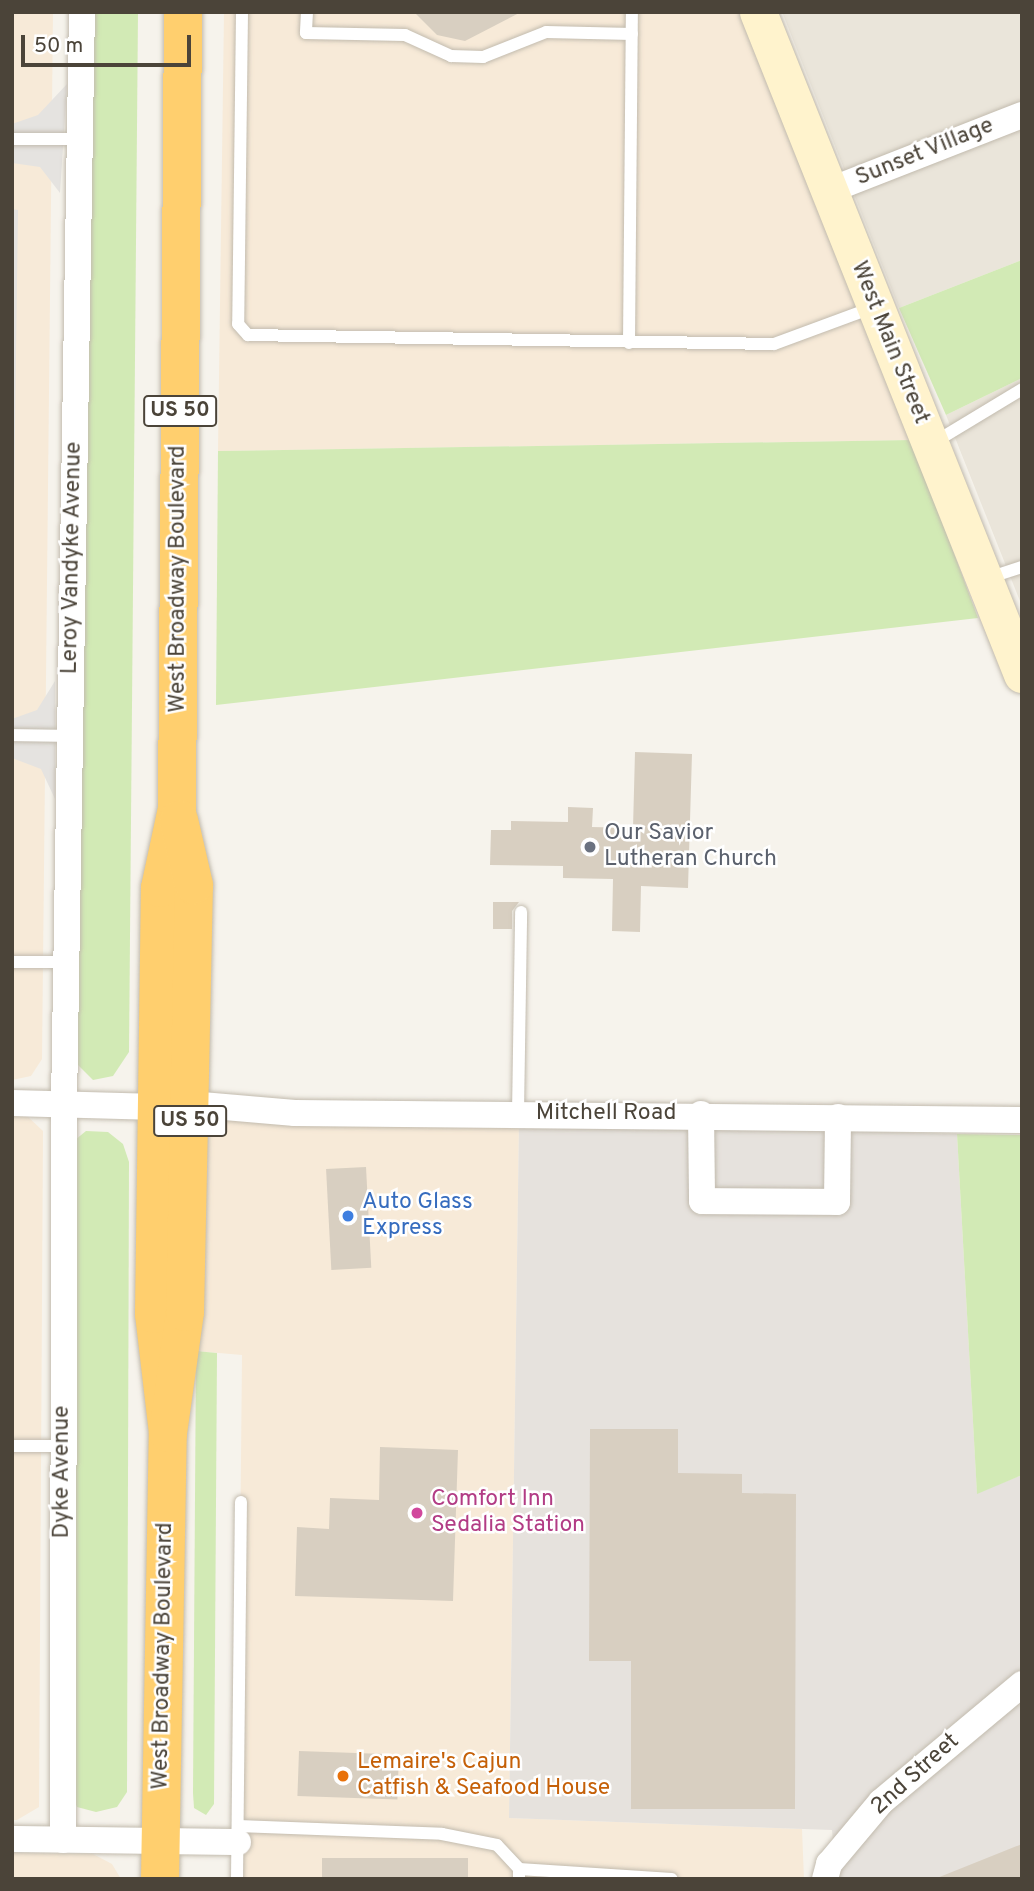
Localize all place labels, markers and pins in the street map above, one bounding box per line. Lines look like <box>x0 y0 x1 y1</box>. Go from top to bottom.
place label: Our Savior Lutheran Church <box>604 820 777 874</box>
marker: Our Savior Lutheran Church <box>582 839 598 855</box>
place label: Auto Glass Express <box>362 1189 473 1243</box>
marker: Auto Glass Express <box>340 1208 356 1224</box>
place label: Comfort Inn Sedalia Station <box>431 1486 585 1540</box>
marker: Comfort Inn Sedalia Station <box>409 1505 425 1521</box>
place label: Lemaire's Cajun Catfish & Seafood House <box>357 1749 610 1803</box>
marker: Lemaire's Cajun Catfish & Seafood House <box>335 1768 351 1784</box>

